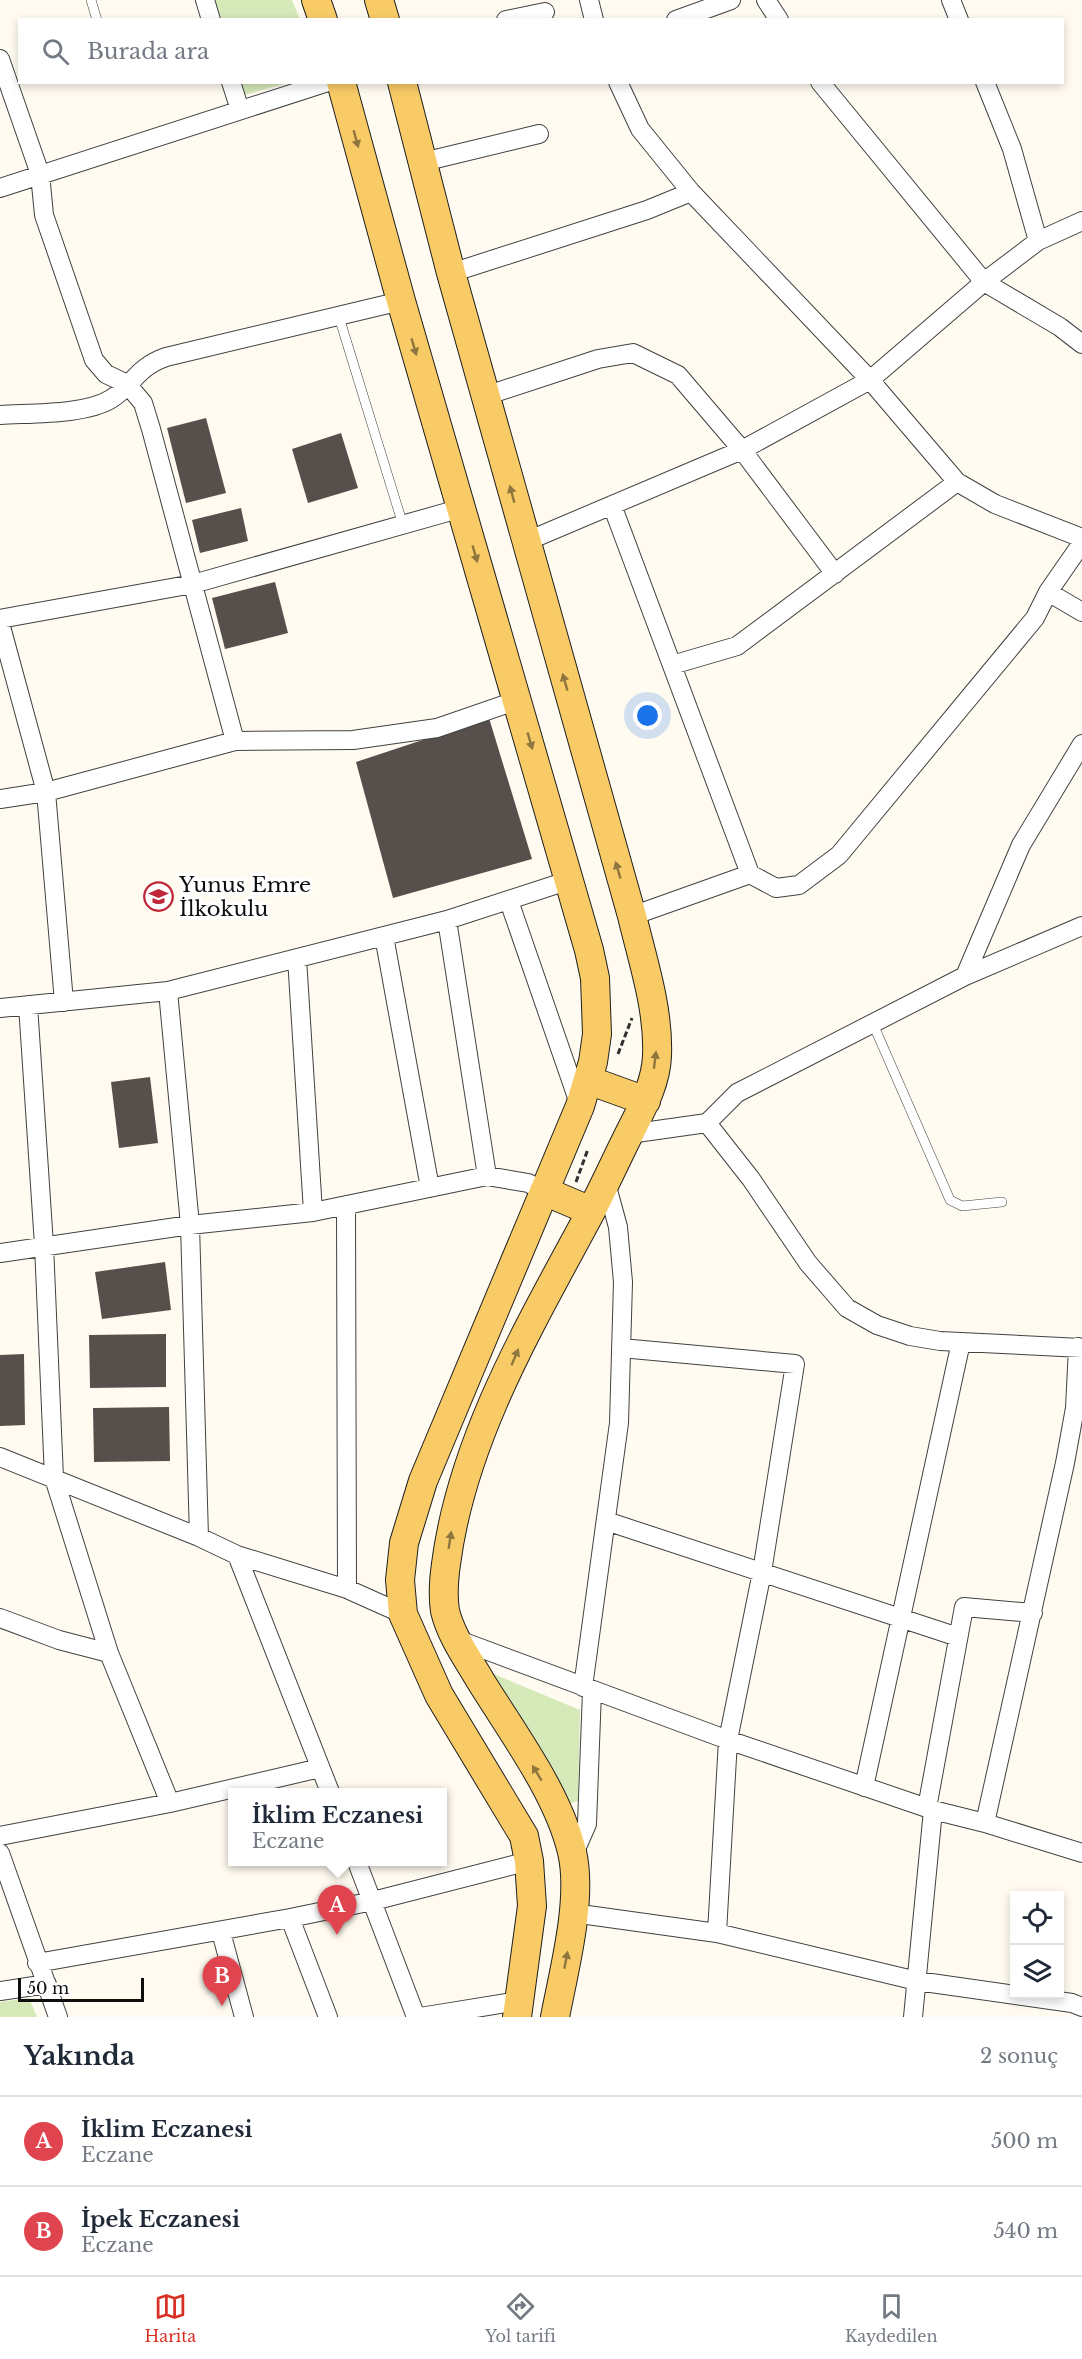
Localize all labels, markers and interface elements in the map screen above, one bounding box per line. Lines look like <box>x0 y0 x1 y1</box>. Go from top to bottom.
search box <box>18 18 1064 84</box>
icon: search <box>39 35 72 68</box>
text: Burada ara <box>87 38 209 65</box>
one-way arrow <box>352 130 361 148</box>
one-way arrow <box>410 338 419 356</box>
one-way arrow <box>507 485 516 503</box>
one-way arrow <box>471 545 481 563</box>
one-way arrow <box>560 673 569 691</box>
your location <box>633 701 662 730</box>
one-way arrow <box>526 732 535 750</box>
one-way arrow <box>613 861 622 879</box>
place label: Yunus Emre İlkokulu <box>178 872 311 922</box>
school or university icon: Yunus Emre İlkokulu <box>142 881 174 913</box>
one-way arrow <box>651 1050 660 1069</box>
one-way arrow <box>511 1348 520 1366</box>
one-way arrow <box>446 1530 455 1549</box>
one-way arrow <box>531 1765 542 1781</box>
popup <box>228 1788 447 1866</box>
text: İklim Eczanesi <box>252 1802 423 1829</box>
text: Eczane <box>252 1829 325 1853</box>
pin: A <box>318 1886 356 1935</box>
map controls <box>1010 1891 1064 1999</box>
button: locate <box>1010 1891 1064 1945</box>
button: layers <box>1010 1945 1064 1999</box>
one-way arrow <box>562 1950 571 1969</box>
pin: B <box>202 1956 242 2006</box>
scale bar <box>18 1975 144 2002</box>
text: 50 m <box>27 1978 69 1998</box>
text: Yakında <box>24 2040 135 2072</box>
text: 2 sonuç <box>980 2044 1058 2068</box>
text: İklim Eczanesi <box>81 2116 252 2143</box>
text: A <box>35 2129 52 2153</box>
text: 500 m <box>991 2129 1058 2153</box>
text: Eczane <box>81 2143 154 2167</box>
text: İpek Eczanesi <box>81 2206 240 2233</box>
text: B <box>36 2219 51 2243</box>
text: 540 m <box>993 2219 1058 2243</box>
text: Eczane <box>81 2233 154 2257</box>
tab: Harita <box>145 2290 196 2346</box>
tab: Yol tarifi <box>485 2290 556 2346</box>
tab: Kaydedilen <box>845 2290 937 2346</box>

